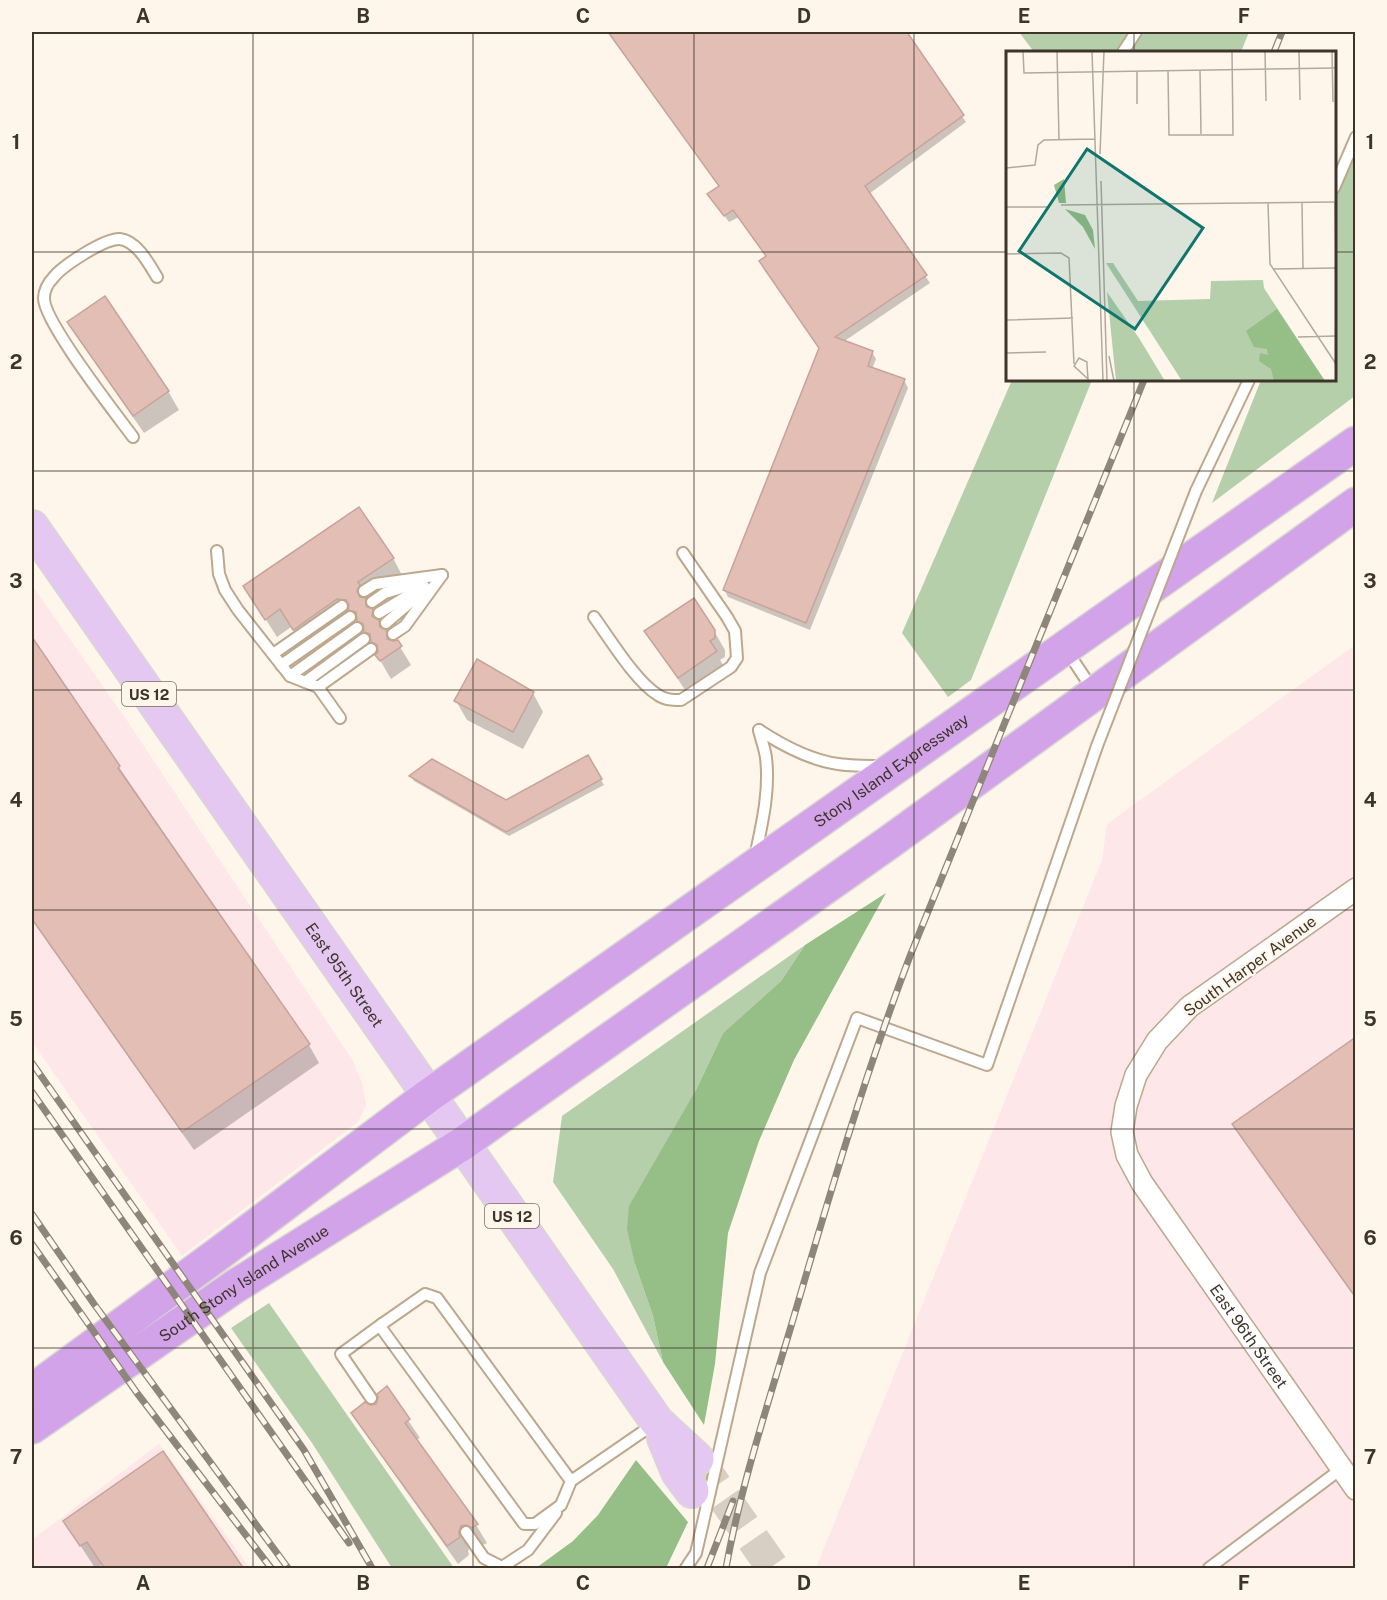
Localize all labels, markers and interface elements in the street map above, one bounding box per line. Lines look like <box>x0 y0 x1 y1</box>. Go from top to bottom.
text: A <box>136 4 150 28</box>
text: B <box>356 4 370 28</box>
text: C <box>576 4 590 28</box>
text: D <box>797 4 811 28</box>
text: E <box>1018 4 1030 28</box>
text: F <box>1238 4 1250 28</box>
inset map <box>1006 51 1336 381</box>
text: 1 <box>12 130 20 154</box>
text: 1 <box>1366 130 1374 154</box>
text: 2 <box>10 350 22 374</box>
text: 2 <box>1364 350 1376 374</box>
text: 3 <box>9 569 23 593</box>
text: 3 <box>1363 569 1377 593</box>
road number: US 12 <box>122 682 176 706</box>
street label: Stony Island Expressway <box>810 709 972 831</box>
text: 4 <box>9 788 23 812</box>
text: 4 <box>1363 788 1377 812</box>
street label: South Harper Avenue <box>1180 911 1320 1021</box>
street label: East 95th Street <box>302 919 388 1031</box>
text: 5 <box>9 1007 23 1031</box>
text: 5 <box>1363 1007 1377 1031</box>
road number: US 12 <box>485 1204 539 1228</box>
street label: South Stony Island Avenue <box>155 1221 332 1346</box>
text: 6 <box>9 1226 23 1250</box>
text: 6 <box>1363 1226 1377 1250</box>
street label: East 96th Street <box>1206 1280 1292 1392</box>
text: 7 <box>10 1445 22 1469</box>
text: 7 <box>1364 1445 1376 1469</box>
text: A <box>136 1571 150 1595</box>
text: B <box>356 1571 370 1595</box>
text: C <box>576 1571 590 1595</box>
text: D <box>797 1571 811 1595</box>
text: E <box>1018 1571 1030 1595</box>
text: F <box>1238 1571 1250 1595</box>

